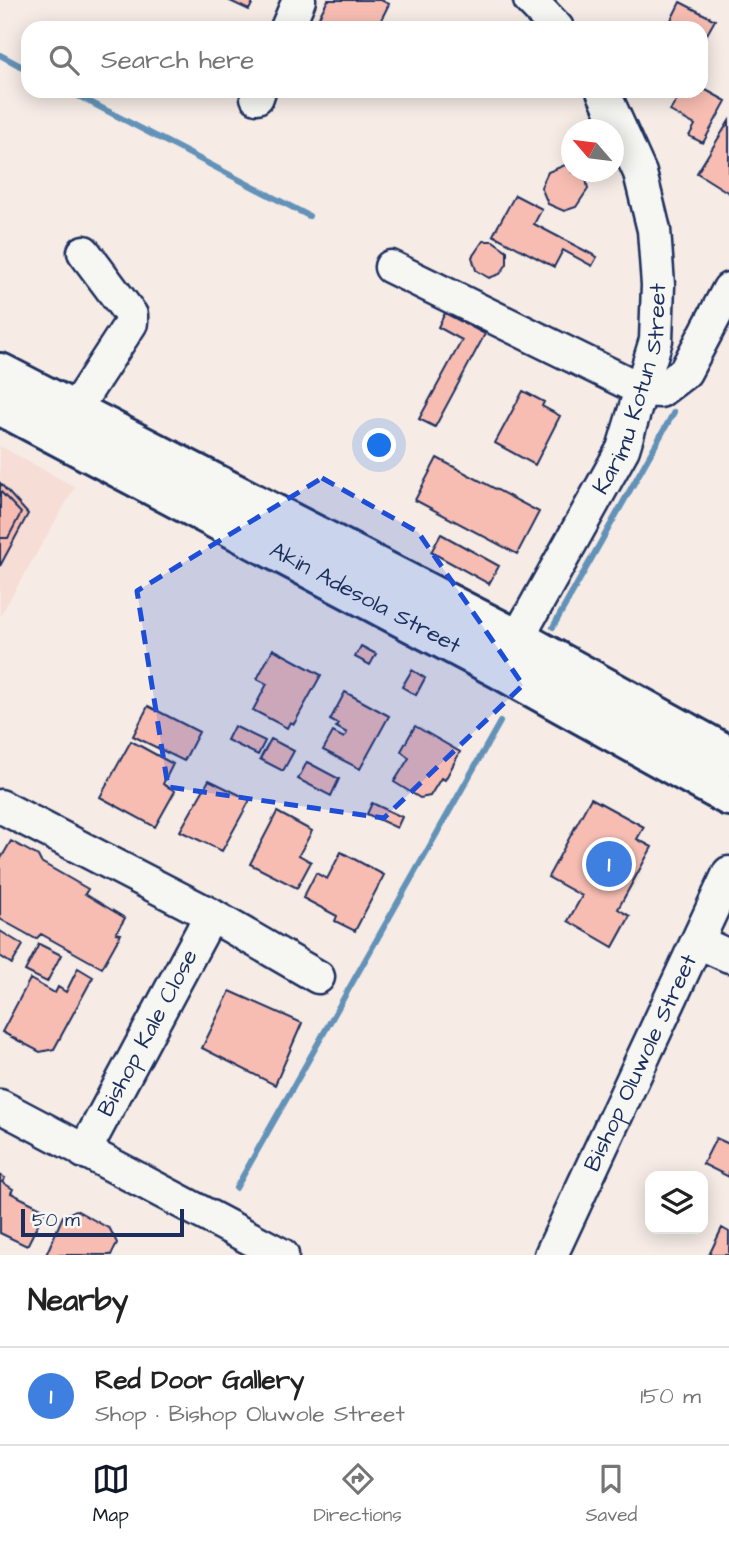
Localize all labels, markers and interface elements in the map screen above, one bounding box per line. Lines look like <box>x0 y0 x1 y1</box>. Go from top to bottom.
search box <box>21 21 708 98</box>
icon: search <box>45 41 83 79</box>
text: Search here <box>101 42 254 78</box>
north arrow <box>561 119 624 182</box>
street label: Karimu Kotun Street <box>585 282 674 500</box>
your location <box>362 428 396 462</box>
street label: Akin Adesola Street <box>264 534 467 662</box>
pin: 1 <box>586 838 632 890</box>
street label: Bishop Kale Close <box>90 944 206 1122</box>
street label: Bishop Oluwole Street <box>576 948 705 1177</box>
map controls <box>645 1171 708 1234</box>
button: layers <box>645 1171 708 1234</box>
scale bar <box>21 1206 184 1238</box>
text: 50 m <box>32 1207 80 1234</box>
text: Nearby <box>28 1280 128 1322</box>
text: Red Door Gallery <box>95 1362 304 1398</box>
text: 1 <box>50 1380 52 1412</box>
text: 150 m <box>640 1380 701 1412</box>
text: Shop · Bishop Oluwole Street <box>95 1398 405 1430</box>
tab: Map <box>92 1460 130 1529</box>
tab: Directions <box>313 1460 402 1529</box>
tab: Saved <box>585 1460 637 1529</box>

